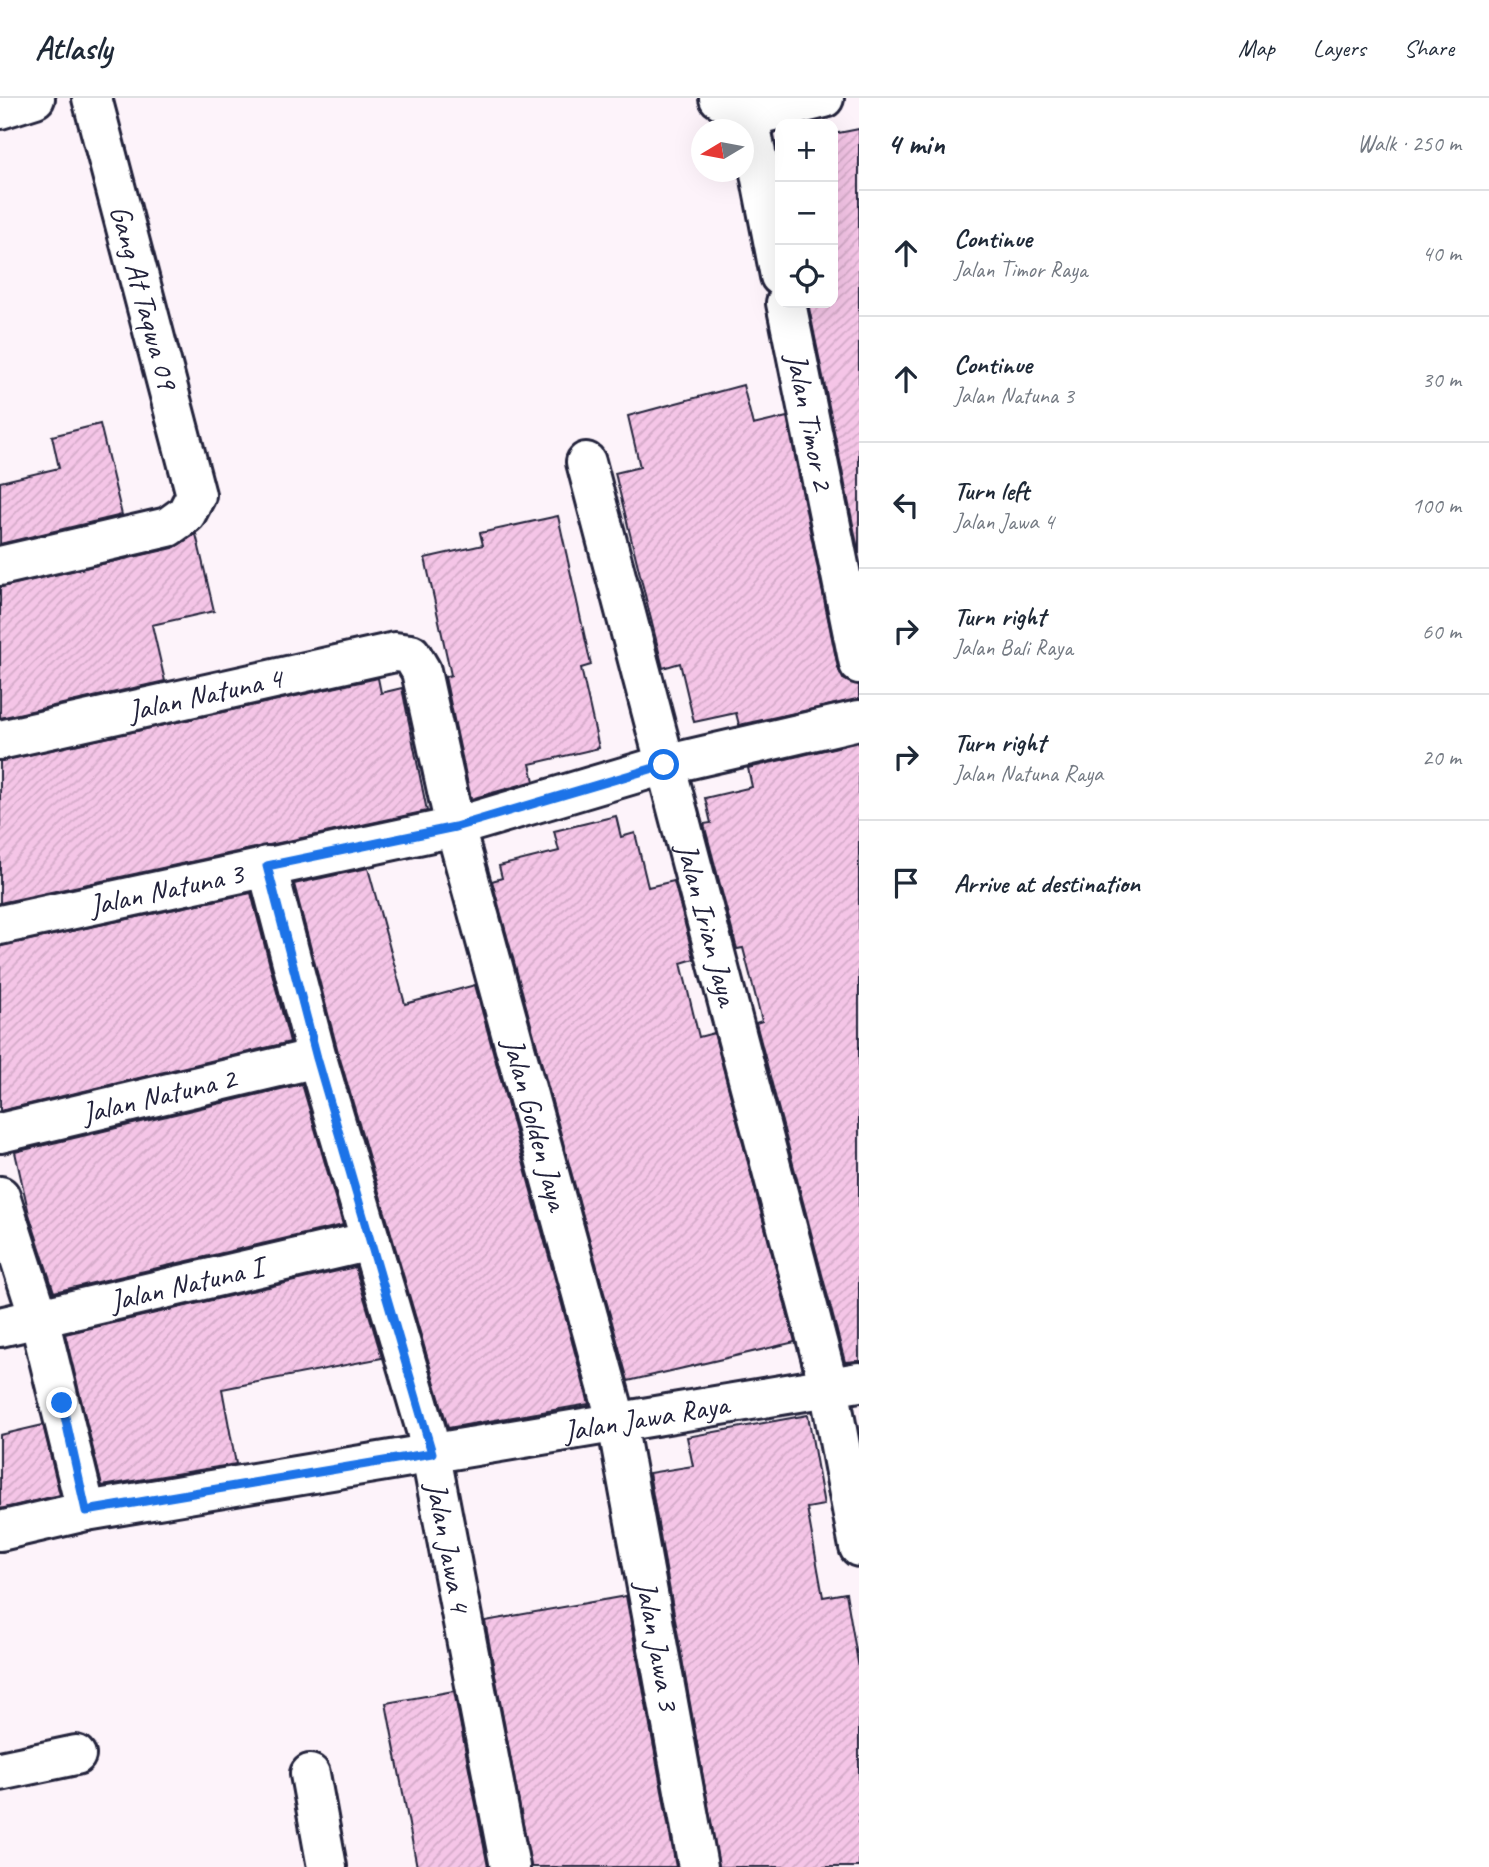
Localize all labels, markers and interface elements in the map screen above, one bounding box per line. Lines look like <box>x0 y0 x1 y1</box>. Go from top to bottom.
text: Atlasly <box>35 27 112 69</box>
text: Map <box>1238 33 1275 63</box>
text: Layers <box>1313 33 1366 63</box>
text: Share <box>1404 33 1454 63</box>
north arrow <box>691 119 754 182</box>
map controls <box>775 119 838 308</box>
button: + <box>775 119 838 182</box>
text: 4 min <box>887 125 944 163</box>
text: Walk · 250 m <box>1357 129 1461 158</box>
button: − <box>775 182 838 245</box>
street label: Gang At Taqwa 09 <box>101 201 187 395</box>
text: Continue <box>954 222 1032 255</box>
icon: ahead <box>887 234 925 272</box>
text: 40 m <box>1422 239 1461 268</box>
button: locate <box>775 245 838 308</box>
text: Jalan Timor Raya <box>954 255 1087 284</box>
street label: Jalan Timor 2 <box>777 348 843 496</box>
text: Continue <box>954 348 1032 381</box>
icon: ahead <box>887 360 925 398</box>
text: 30 m <box>1422 365 1461 394</box>
text: Jalan Natuna 3 <box>954 381 1074 410</box>
text: Turn left <box>954 474 1029 507</box>
icon: left <box>887 486 925 524</box>
text: 100 m <box>1412 491 1461 520</box>
text: Jalan Jawa 4 <box>954 507 1054 536</box>
text: Turn right <box>954 600 1045 633</box>
icon: right <box>887 612 925 650</box>
text: 60 m <box>1422 617 1461 646</box>
text: Jalan Bali Raya <box>954 633 1073 662</box>
street label: Jalan Natuna 4 <box>122 658 288 730</box>
text: Turn right <box>954 726 1045 759</box>
icon: right <box>887 738 925 776</box>
text: 20 m <box>1422 743 1461 772</box>
route start <box>648 749 679 780</box>
text: Jalan Natuna Raya <box>954 759 1103 788</box>
street label: Jalan Irian Jaya <box>667 837 748 1012</box>
street label: Jalan Natuna 3 <box>84 854 249 925</box>
icon: arrive <box>887 864 925 902</box>
text: Arrive at destination <box>954 867 1140 900</box>
street label: Jalan Golden Jaya <box>494 1032 578 1217</box>
street label: Jalan Natuna 2 <box>76 1058 242 1132</box>
street label: Jalan Natuna I <box>104 1246 273 1320</box>
street label: Jalan Jawa Raya <box>559 1385 734 1450</box>
route end <box>46 1387 77 1418</box>
street label: Jalan Jawa 4 <box>417 1477 480 1617</box>
street label: Jalan Jawa 3 <box>627 1576 688 1716</box>

